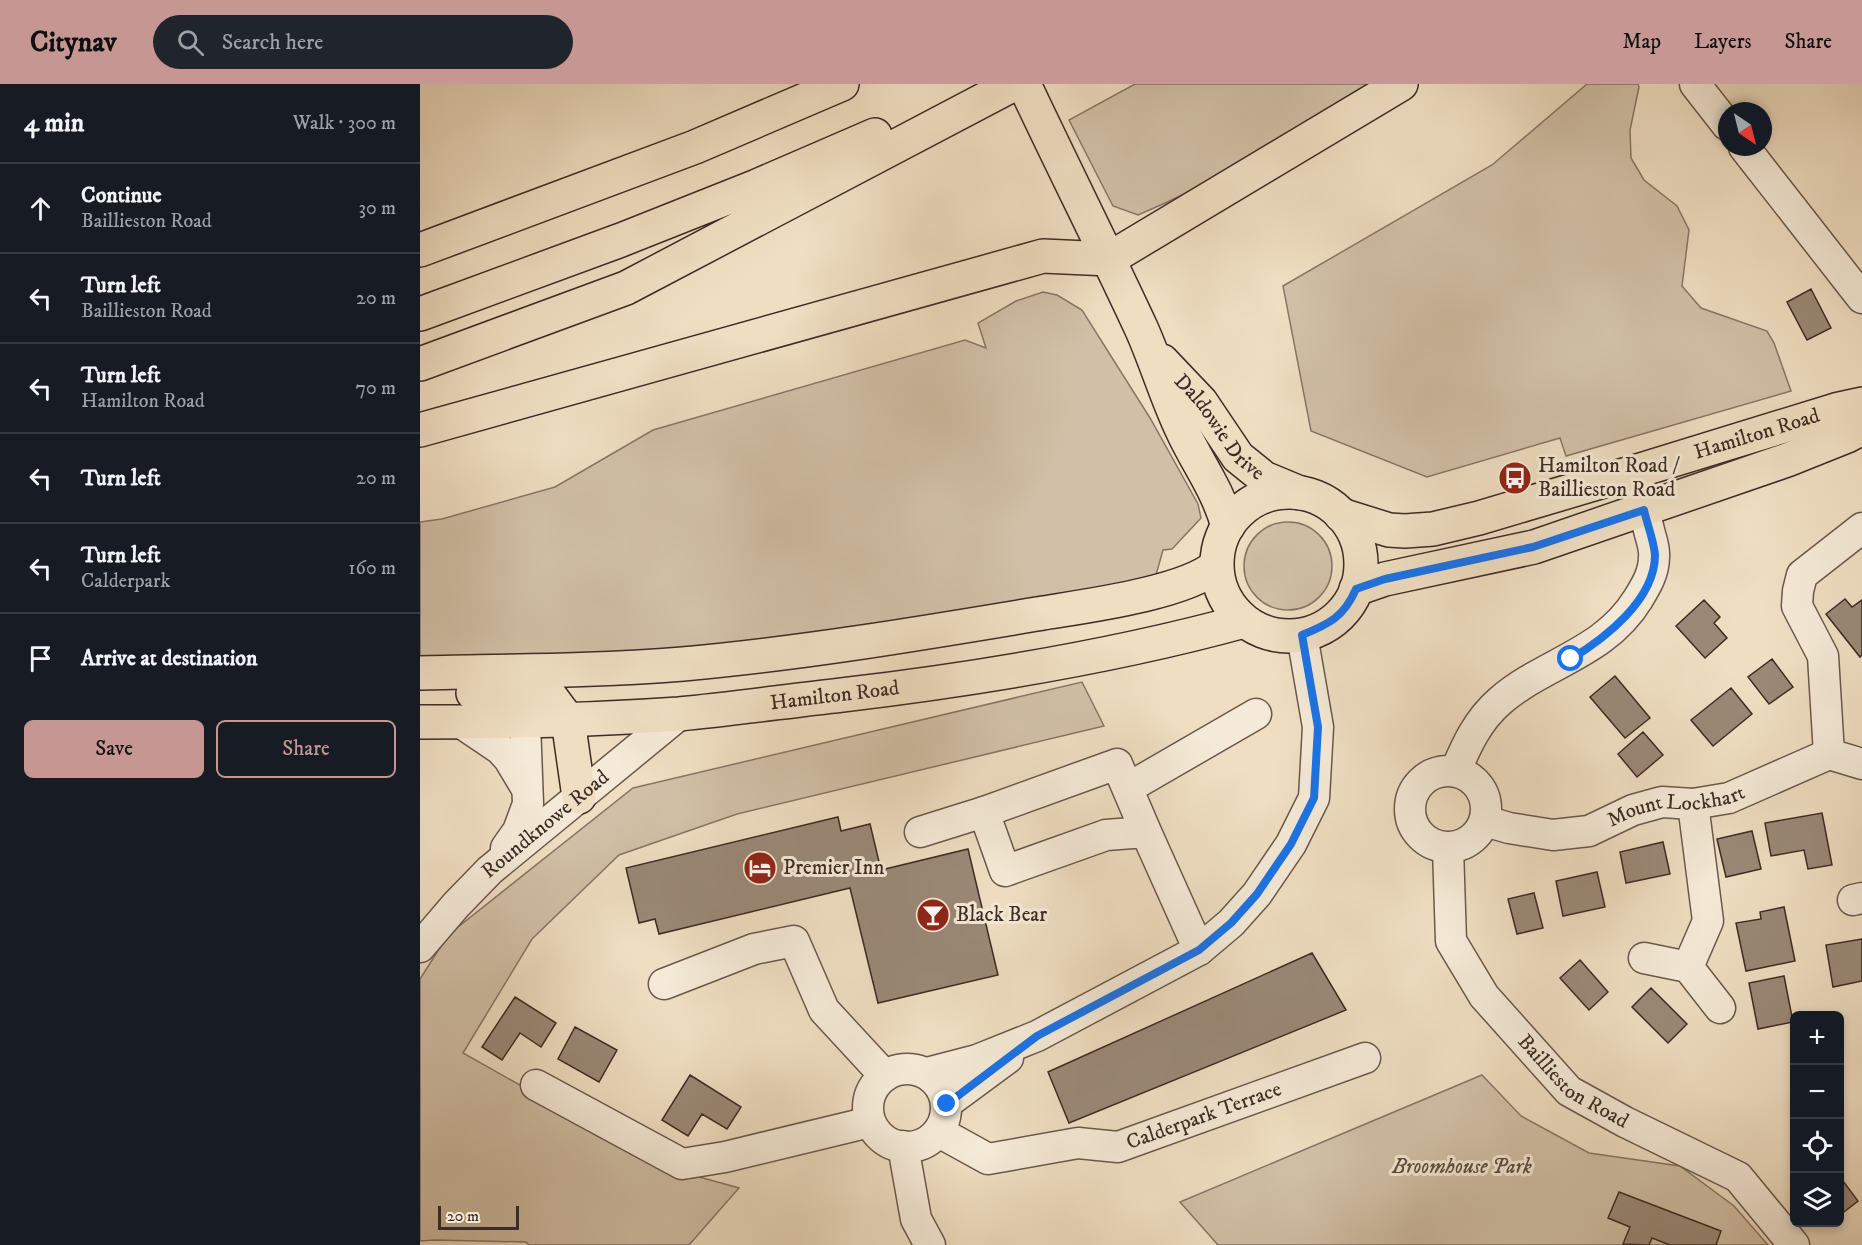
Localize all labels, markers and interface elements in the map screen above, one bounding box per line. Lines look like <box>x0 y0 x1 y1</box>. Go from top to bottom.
search box <box>153 15 573 69</box>
text: Citynav <box>30 25 117 60</box>
icon: search <box>174 26 207 59</box>
text: Search here <box>222 29 323 56</box>
text: Map <box>1622 29 1661 55</box>
text: Layers <box>1694 29 1752 55</box>
text: Share <box>1785 29 1832 55</box>
north arrow <box>1718 102 1772 156</box>
text: 4 min <box>24 107 84 140</box>
text: Walk · 300 m <box>293 111 396 136</box>
text: Continue <box>81 182 162 209</box>
icon: ahead <box>24 192 57 225</box>
text: 30 m <box>358 196 396 221</box>
text: Baillieston Road <box>81 209 212 234</box>
text: Turn left <box>81 272 161 299</box>
icon: left <box>24 282 57 315</box>
text: 20 m <box>356 286 396 311</box>
text: Baillieston Road <box>81 299 212 324</box>
text: Turn left <box>81 362 161 389</box>
street label: Daldowie Drive <box>1168 369 1270 486</box>
icon: left <box>24 372 57 405</box>
text: 70 m <box>355 376 396 401</box>
text: Hamilton Road <box>81 389 205 414</box>
street label: Hamilton Road <box>1691 403 1823 466</box>
place label: Hamilton Road / Baillieston Road <box>1538 453 1680 503</box>
bus stop icon: Hamilton Road / Baillieston Road <box>1497 460 1533 496</box>
icon: left <box>24 462 57 495</box>
text: Turn left <box>81 465 161 492</box>
text: 20 m <box>356 466 396 491</box>
text: Turn left <box>81 542 161 569</box>
icon: left <box>24 552 57 585</box>
text: 160 m <box>348 556 396 581</box>
text: Calderpark <box>81 569 170 594</box>
icon: arrive <box>24 642 57 675</box>
text: Arrive at destination <box>81 645 258 672</box>
route start <box>1557 645 1583 671</box>
street label: Hamilton Road <box>769 675 901 717</box>
button: Save <box>24 720 204 778</box>
button: Share <box>216 720 396 778</box>
street label: Roundknowe Road <box>477 764 615 884</box>
street label: Mount Lockhart <box>1603 779 1749 833</box>
hotel icon: Premier Inn <box>742 850 778 886</box>
place label: Premier Inn <box>783 855 885 881</box>
bar icon: Black Bear <box>915 897 951 933</box>
place label: Black Bear <box>956 902 1047 928</box>
map controls <box>1790 1011 1844 1227</box>
button: + <box>1790 1011 1844 1065</box>
street label: Baillieston Road <box>1512 1029 1634 1135</box>
button: − <box>1790 1065 1844 1119</box>
street label: Calderpark Terrace <box>1123 1076 1285 1156</box>
route end <box>933 1090 959 1116</box>
button: locate <box>1790 1119 1844 1173</box>
park label: Broomhouse Park <box>1391 1154 1532 1180</box>
button: layers <box>1790 1173 1844 1227</box>
scale bar <box>438 1203 519 1230</box>
text: 20 m <box>447 1206 479 1226</box>

